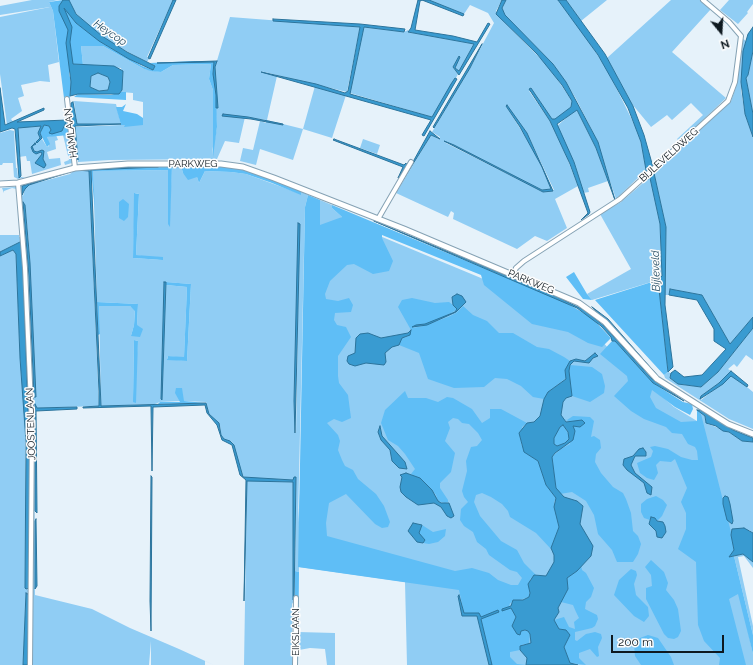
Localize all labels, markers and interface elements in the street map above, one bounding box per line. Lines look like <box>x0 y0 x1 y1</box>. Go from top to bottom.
north arrow <box>701 12 741 52</box>
water label: Heycop <box>91 17 129 49</box>
text: N <box>719 36 731 51</box>
street label: HAMLAAN <box>62 107 80 159</box>
street label: BIJLEVELDWEG <box>637 125 701 185</box>
street label: PARKWEG <box>168 158 218 170</box>
water label: Bijleveld <box>649 250 663 292</box>
street label: PARKWEG <box>506 267 556 297</box>
street label: JOOSTENLAAN <box>24 387 38 461</box>
street label: EIKSLAAN <box>290 608 302 656</box>
scale bar <box>613 627 726 653</box>
text: 200 m <box>618 635 653 649</box>

